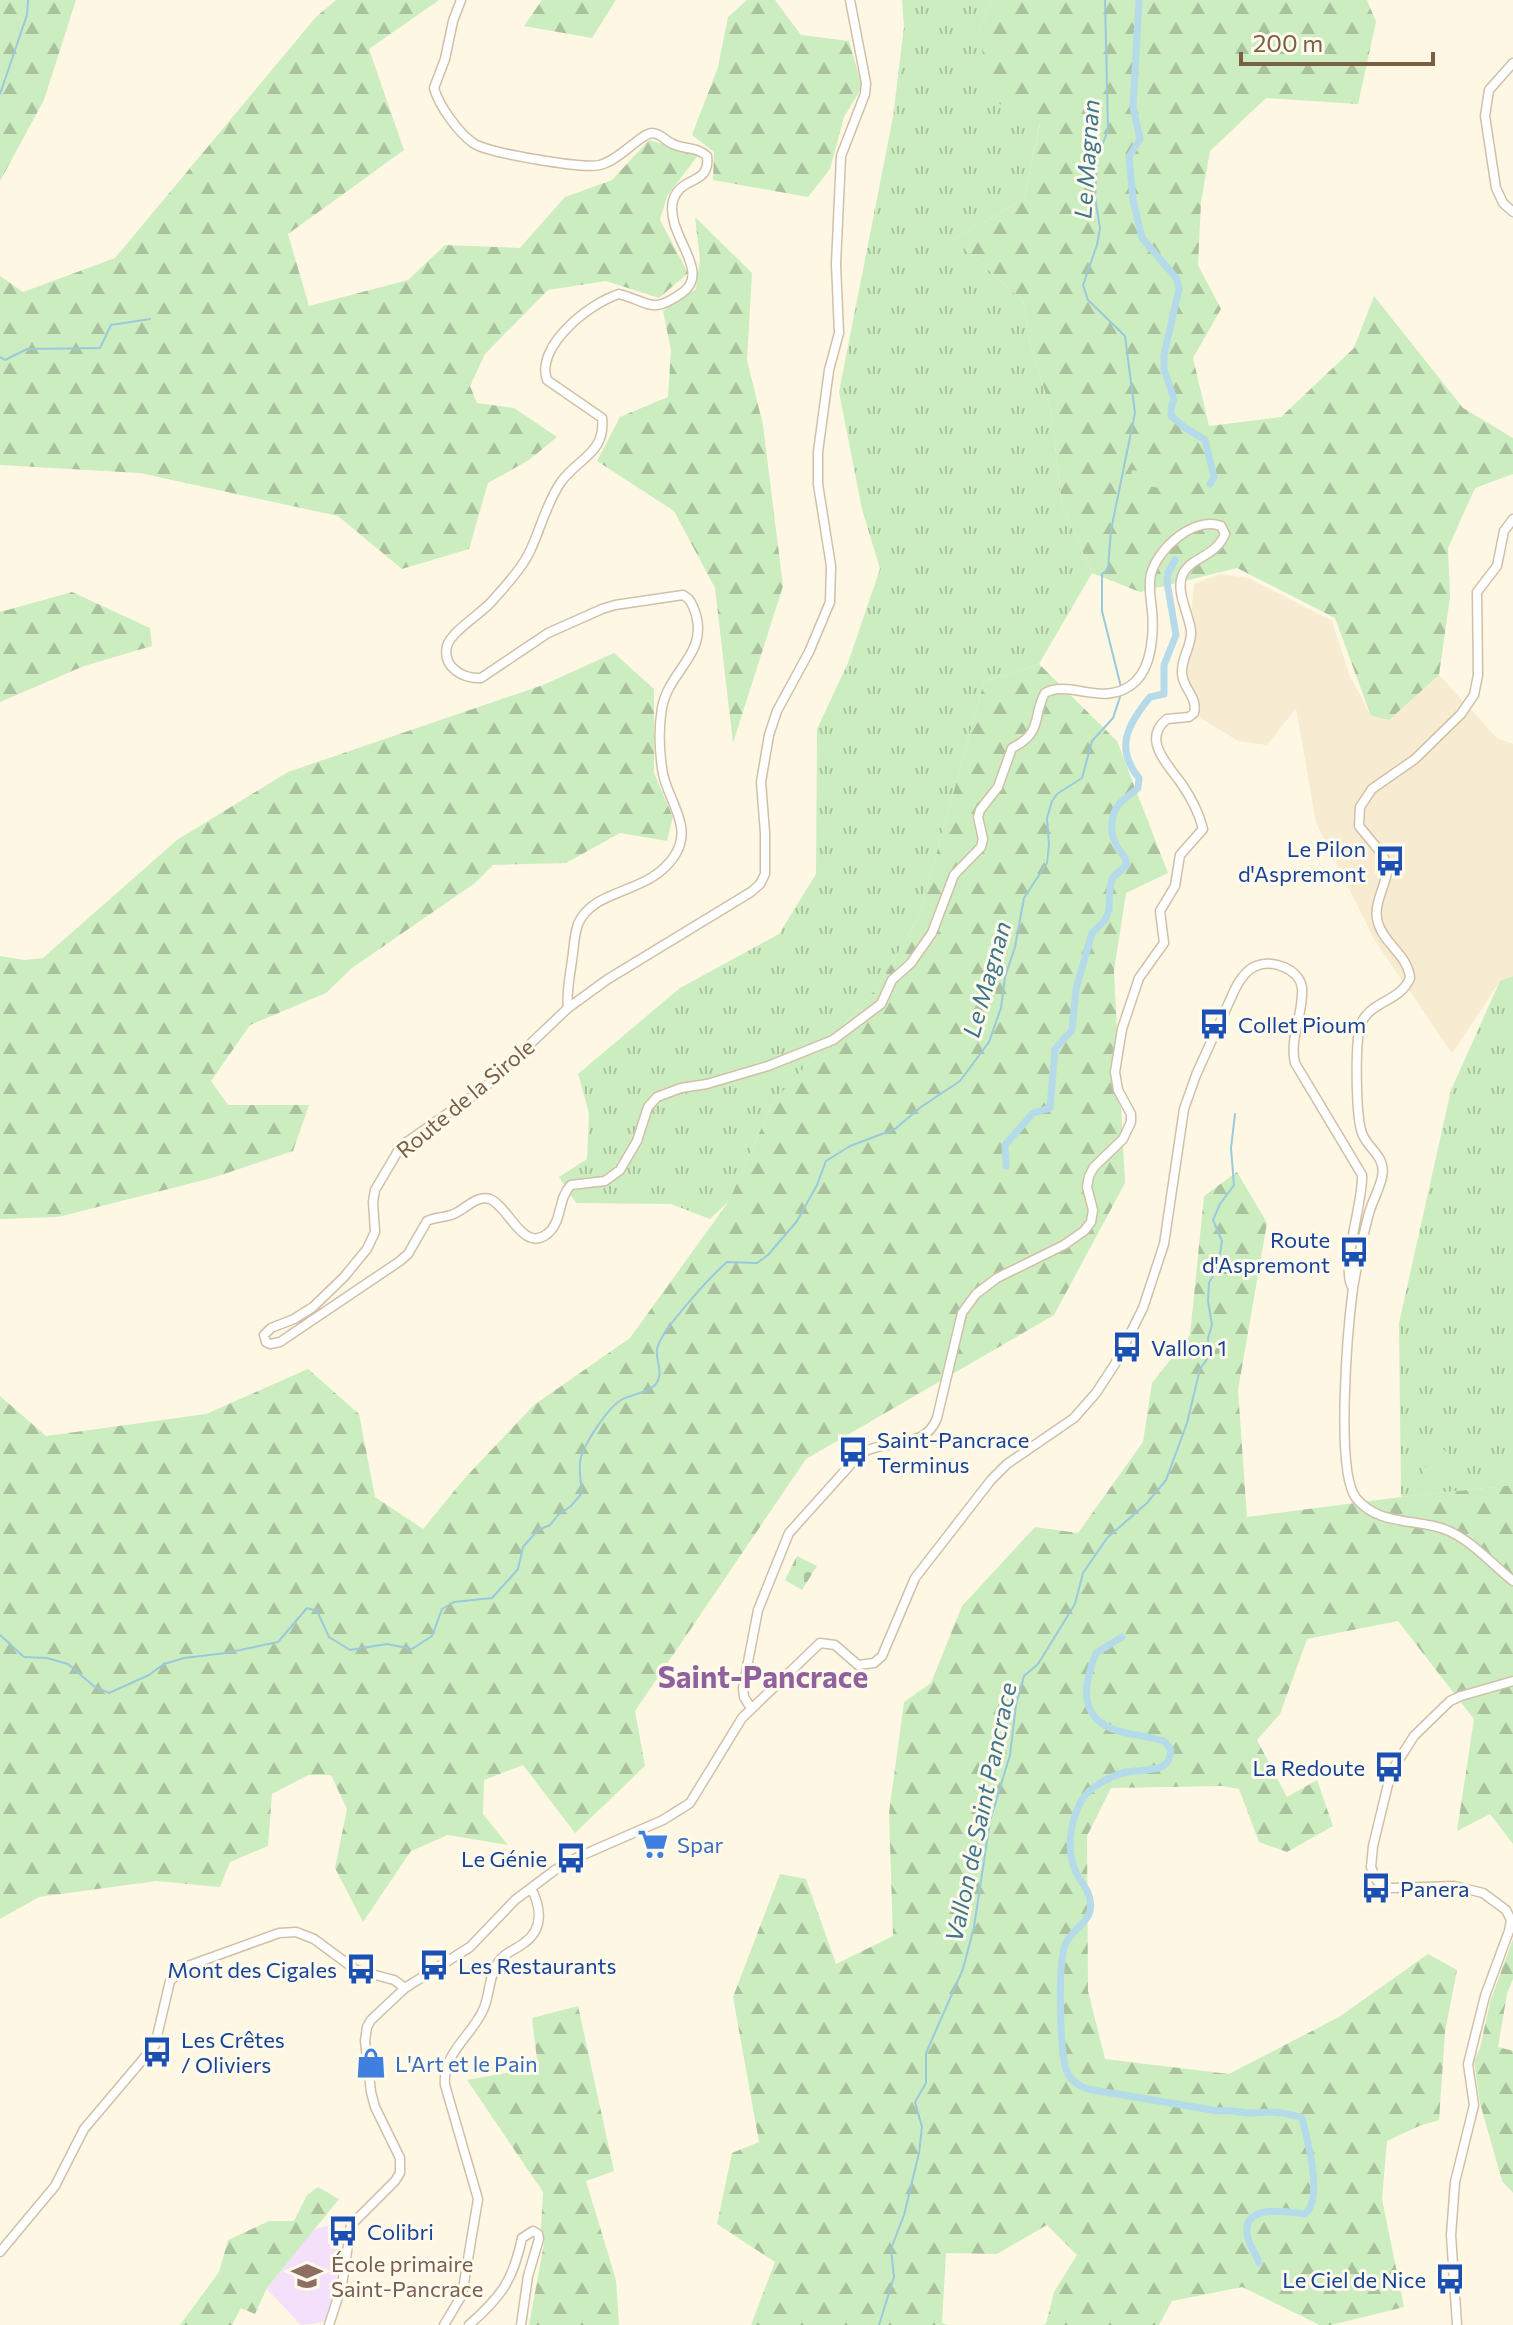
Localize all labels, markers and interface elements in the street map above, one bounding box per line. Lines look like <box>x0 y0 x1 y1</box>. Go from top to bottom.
scale bar <box>1241 16 1433 66</box>
text: 200 m <box>1253 28 1323 57</box>
water label: Le Magnan <box>1067 98 1105 220</box>
place label: Le Pilon d'Aspremont <box>1238 835 1366 887</box>
bus stop icon: Le Pilon d'Aspremont <box>1373 844 1407 878</box>
water label: Le Magnan <box>956 918 1016 1040</box>
bus stop icon: Collet Pioum <box>1197 1007 1231 1041</box>
place label: Collet Pioum <box>1238 1011 1366 1038</box>
street label: Route de la Sirole <box>391 1033 539 1163</box>
place label: Route d'Aspremont <box>1202 1226 1330 1278</box>
bus stop icon: Route d'Aspremont <box>1337 1235 1371 1269</box>
bus stop icon: Vallon 1 <box>1110 1330 1144 1364</box>
place label: Vallon 1 <box>1151 1334 1227 1361</box>
place label: Saint-Pancrace Terminus <box>877 1426 1029 1478</box>
bus stop icon: Saint-Pancrace Terminus <box>836 1435 870 1469</box>
district label: Saint-Pancrace <box>658 1657 868 1694</box>
water label: Vallon de Saint Pancrace <box>938 1679 1022 1944</box>
bus stop icon: La Redoute <box>1372 1750 1406 1784</box>
place label: La Redoute <box>1252 1754 1365 1781</box>
supermarket icon: Spar <box>636 1827 670 1861</box>
place label: Spar <box>677 1831 723 1858</box>
bus stop icon: Le Génie <box>554 1841 588 1875</box>
place label: Le Génie <box>461 1845 547 1872</box>
bus stop icon: Panera <box>1359 1871 1393 1905</box>
place label: Panera <box>1400 1875 1470 1902</box>
bus stop icon: Les Restaurants <box>417 1948 451 1982</box>
bus stop icon: Mont des Cigales <box>344 1952 378 1986</box>
place label: Les Restaurants <box>458 1952 617 1979</box>
place label: Mont des Cigales <box>167 1956 337 1983</box>
place label: Les Crêtes / Oliviers <box>181 2026 285 2078</box>
bus stop icon: Les Crêtes / Oliviers <box>140 2035 174 2069</box>
shop icon: L'Art et le Pain <box>354 2046 388 2080</box>
place label: L'Art et le Pain <box>395 2050 538 2077</box>
bus stop icon: Colibri <box>326 2214 360 2248</box>
place label: Colibri <box>367 2218 434 2245</box>
place label: École primaire Saint-Pancrace <box>331 2250 483 2302</box>
school or university icon: École primaire Saint-Pancrace <box>290 2259 324 2293</box>
bus stop icon: Le Ciel de Nice <box>1433 2262 1467 2296</box>
place label: Le Ciel de Nice <box>1282 2266 1426 2293</box>

